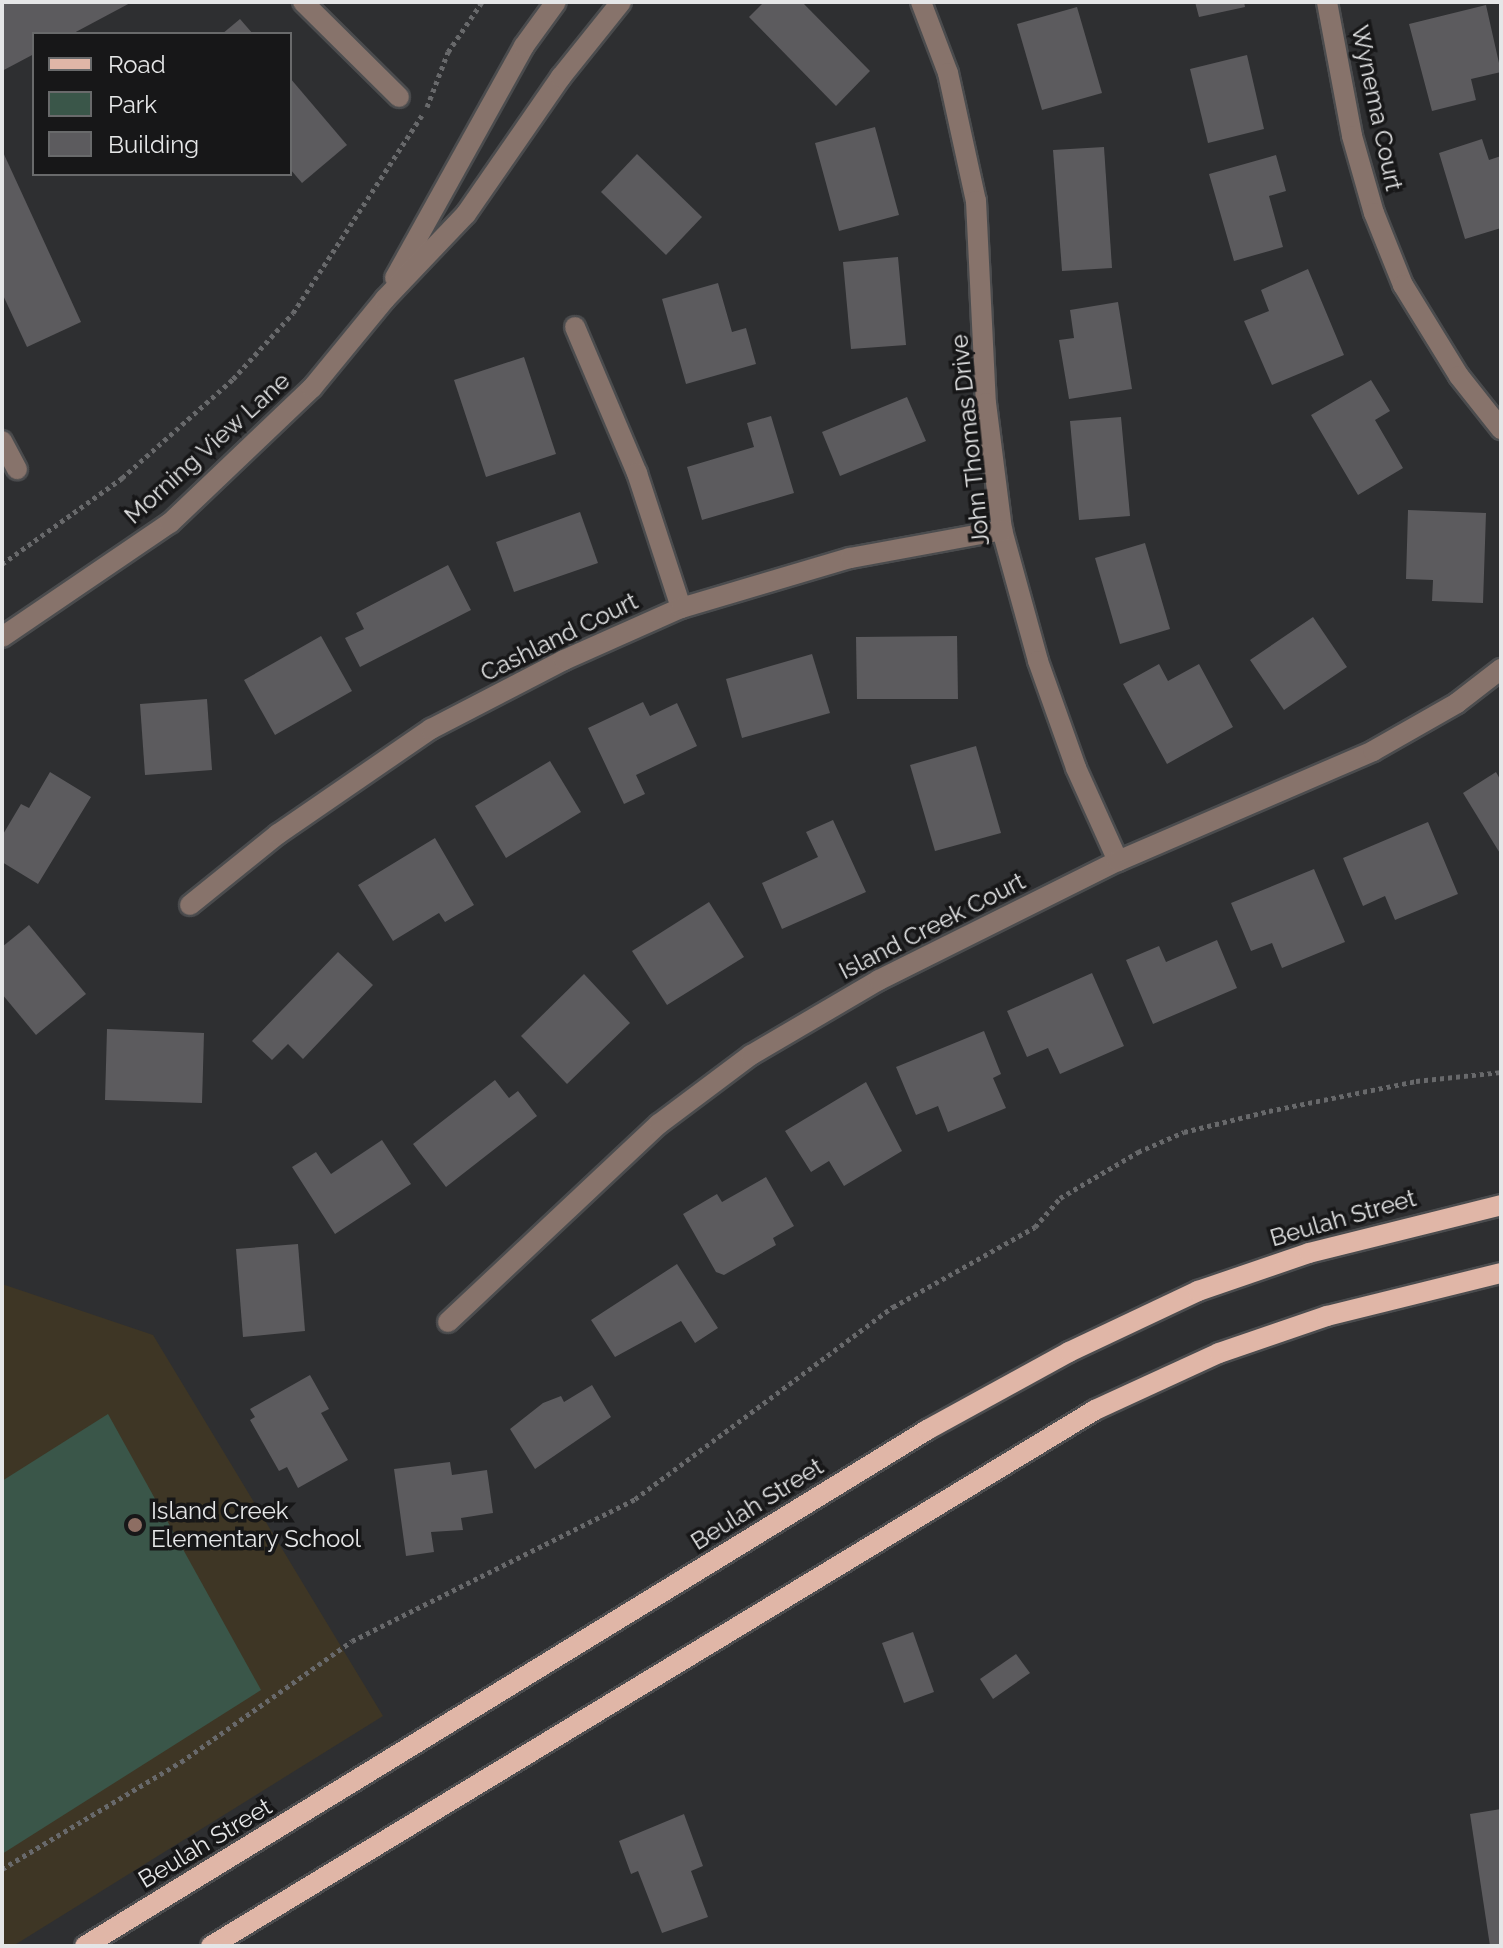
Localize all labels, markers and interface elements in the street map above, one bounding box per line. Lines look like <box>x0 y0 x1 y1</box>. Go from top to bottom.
street label: Wynema Court <box>1345 23 1409 193</box>
legend <box>32 32 292 176</box>
text: Road <box>108 50 166 79</box>
text: Park <box>108 90 157 119</box>
text: Building <box>108 130 199 159</box>
street label: John Thomas Drive <box>945 333 995 547</box>
street label: Morning View Lane <box>118 366 296 530</box>
street label: Cashland Court <box>476 587 642 687</box>
street label: Island Creek Court <box>834 867 1030 985</box>
street label: Beulah Street <box>1267 1183 1419 1253</box>
street label: Beulah Street <box>686 1452 828 1556</box>
place label: Island Creek Elementary School <box>151 1497 362 1553</box>
marker: Island Creek Elementary School <box>126 1516 144 1534</box>
street label: Beulah Street <box>133 1792 277 1894</box>

